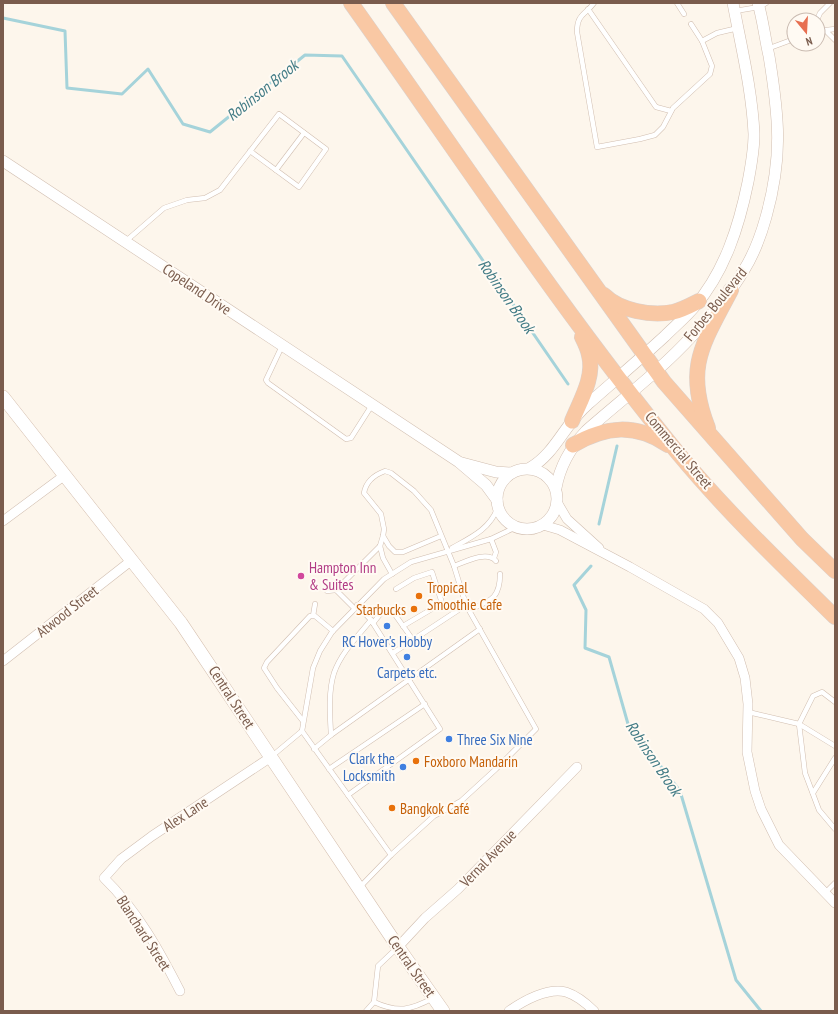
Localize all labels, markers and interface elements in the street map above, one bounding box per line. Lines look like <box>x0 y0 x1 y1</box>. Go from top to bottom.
north arrow <box>786 12 826 52</box>
text: N <box>804 34 814 49</box>
water label: Robinson Brook <box>222 54 303 125</box>
water label: Robinson Brook <box>474 255 541 338</box>
street label: Copeland Drive <box>159 259 235 319</box>
street label: Forbes Boulevard <box>679 263 751 345</box>
street label: Commercial Street <box>641 407 717 493</box>
place label: Hampton Inn & Suites <box>309 558 376 594</box>
marker: Hampton Inn & Suites <box>296 571 306 581</box>
place label: Tropical Smoothie Cafe <box>427 578 502 614</box>
street label: Atwood Street <box>32 581 102 641</box>
marker: Tropical Smoothie Cafe <box>414 591 424 601</box>
place label: Starbucks <box>356 600 406 619</box>
marker: Starbucks <box>409 604 419 614</box>
marker: RC Hover's Hobby <box>382 621 392 631</box>
place label: RC Hover's Hobby <box>342 632 432 651</box>
marker: Carpets etc. <box>402 652 412 662</box>
street label: Central Street <box>205 662 259 732</box>
place label: Carpets etc. <box>377 663 437 682</box>
water label: Robinson Brook <box>622 717 687 801</box>
place label: Three Six Nine <box>457 730 533 749</box>
marker: Three Six Nine <box>444 734 454 744</box>
place label: Clark the Locksmith <box>343 749 395 785</box>
place label: Foxboro Mandarin <box>424 752 518 771</box>
marker: Foxboro Mandarin <box>411 756 421 766</box>
marker: Clark the Locksmith <box>398 762 408 772</box>
street label: Alex Lane <box>159 792 211 836</box>
place label: Bangkok Café <box>400 799 470 818</box>
marker: Bangkok Café <box>387 803 397 813</box>
street label: Vernal Avenue <box>455 825 520 892</box>
street label: Blanchard Street <box>113 892 175 974</box>
street label: Central Street <box>384 931 440 1001</box>

